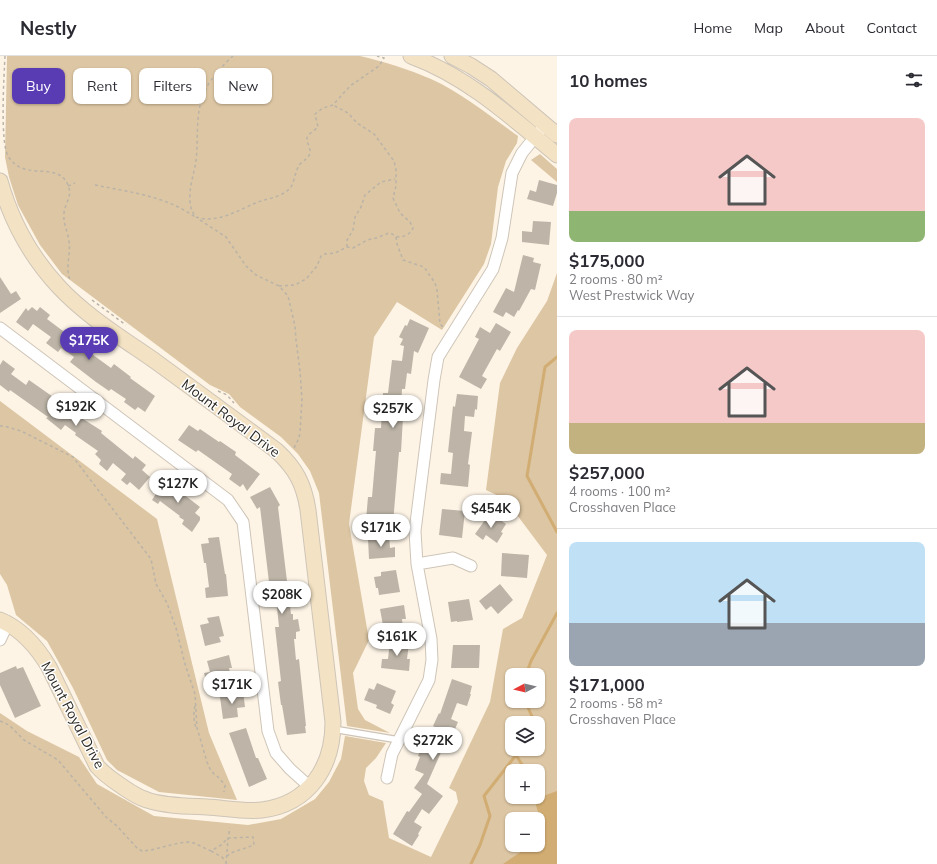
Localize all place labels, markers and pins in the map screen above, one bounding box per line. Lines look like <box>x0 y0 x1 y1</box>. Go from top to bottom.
pin: $175K <box>61 327 117 361</box>
pin: $192K <box>48 393 104 427</box>
pin: $257K <box>365 395 421 429</box>
pin: $127K <box>150 470 206 504</box>
pin: $454K <box>463 495 519 529</box>
pin: $171K <box>353 514 409 548</box>
pin: $208K <box>254 581 310 615</box>
pin: $161K <box>369 623 425 657</box>
pin: $171K <box>204 671 260 705</box>
pin: $272K <box>405 727 461 761</box>

